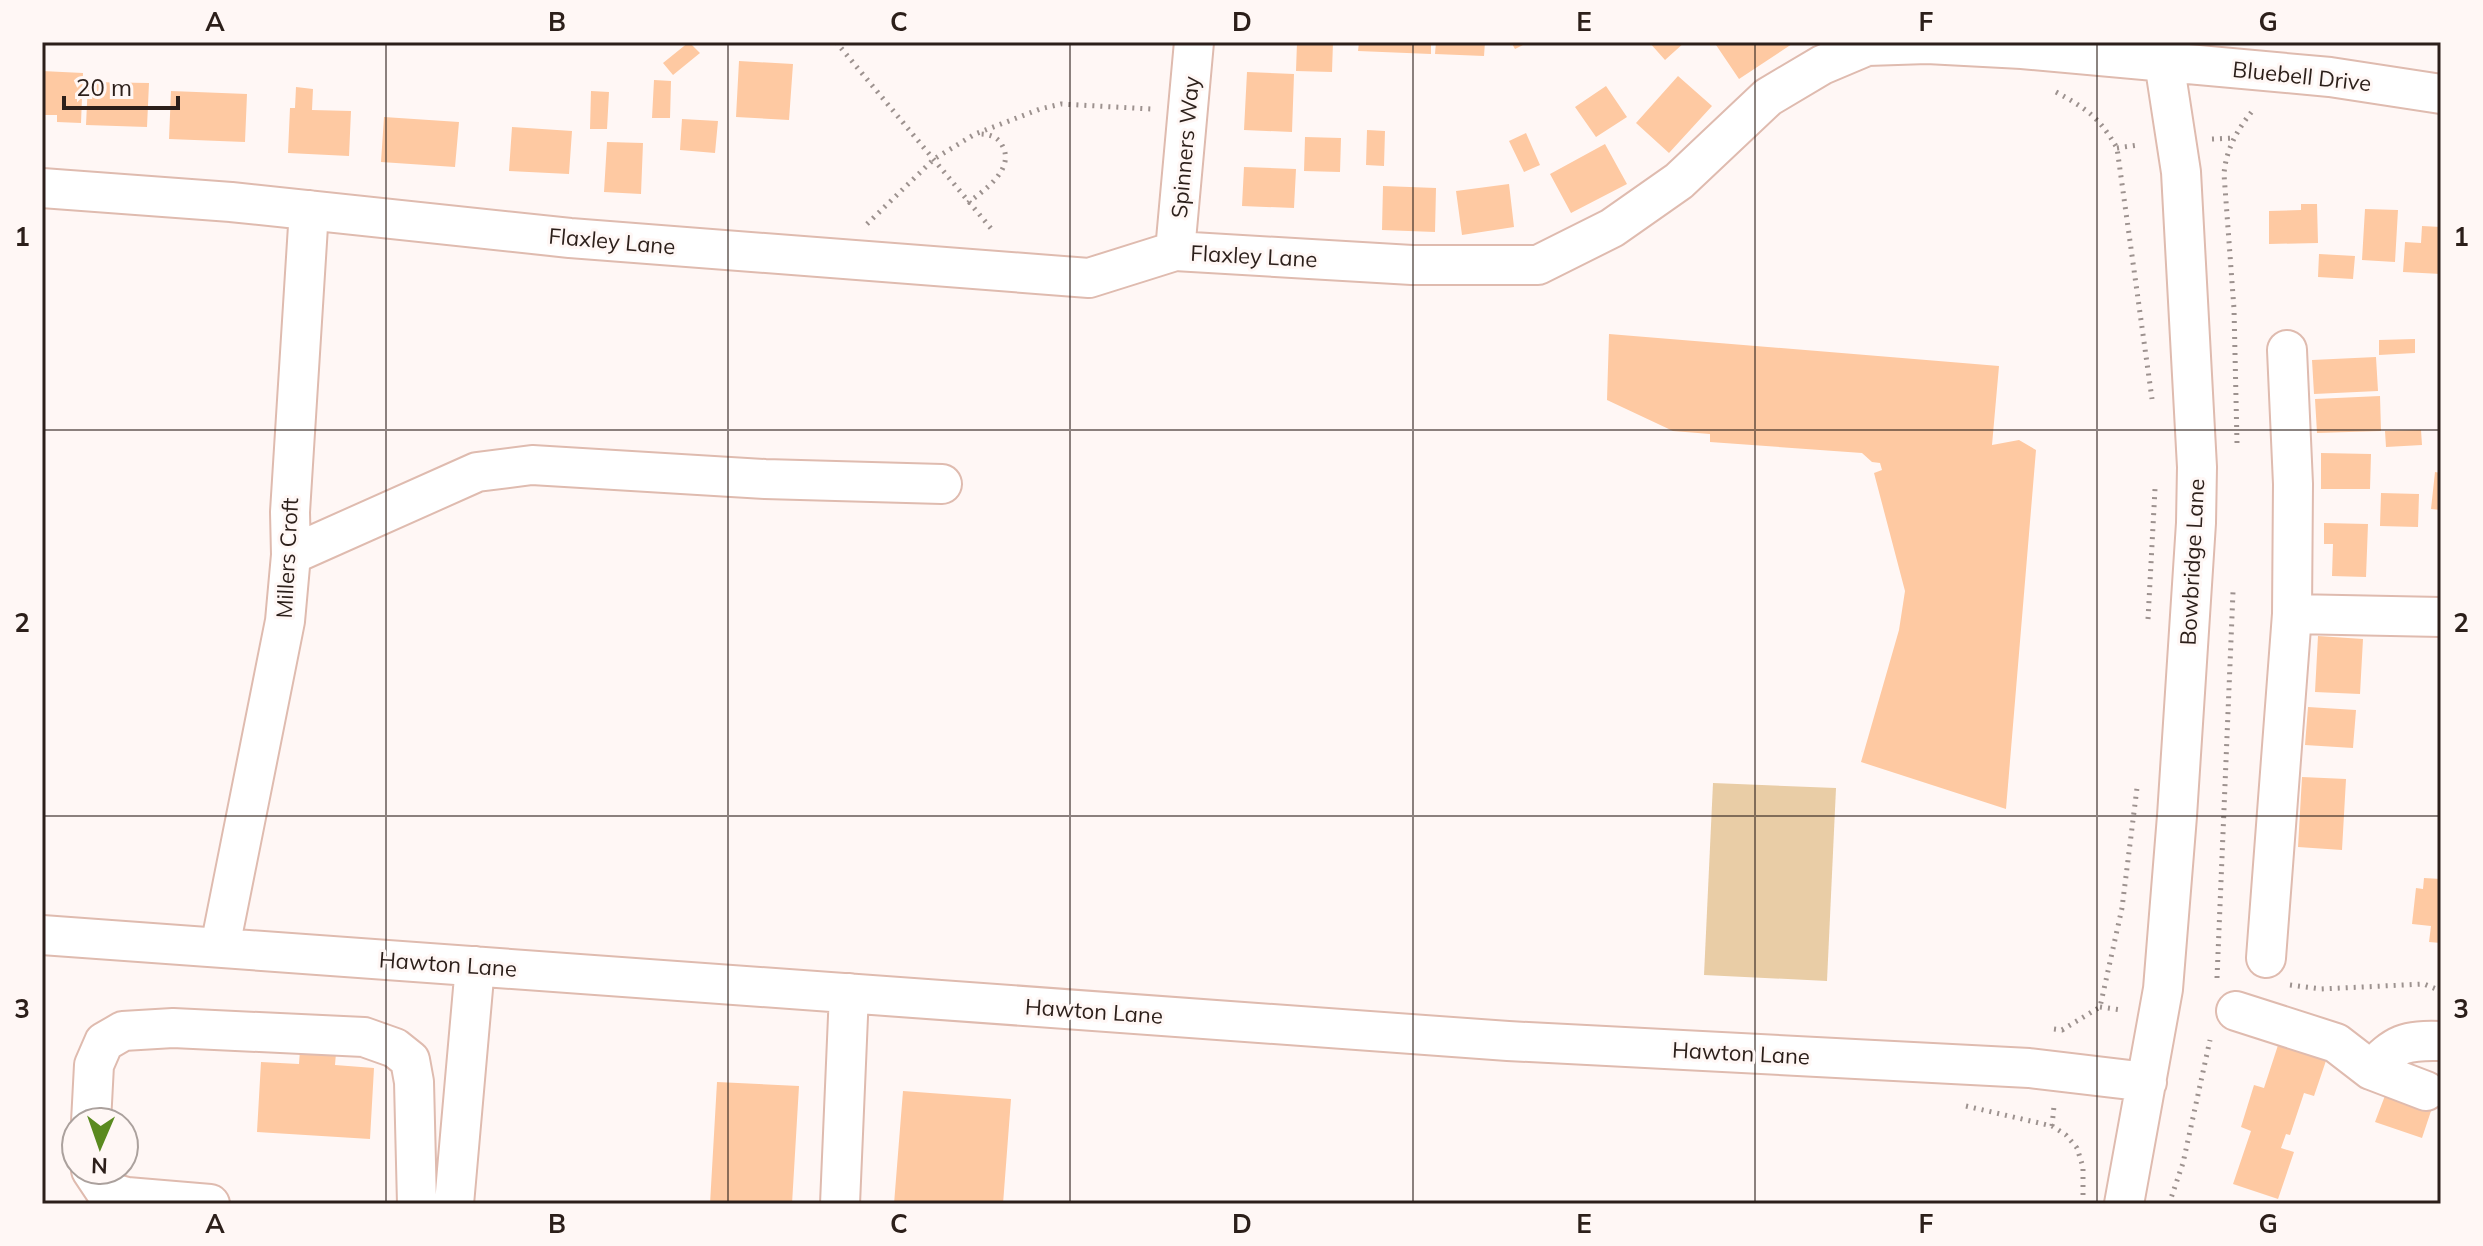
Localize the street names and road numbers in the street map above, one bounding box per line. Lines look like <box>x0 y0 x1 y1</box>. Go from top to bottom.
street label: Bluebell Drive <box>2231 55 2373 97</box>
street label: Spinners Way <box>1165 75 1205 219</box>
street label: Flaxley Lane <box>547 222 677 260</box>
street label: Flaxley Lane <box>1190 239 1318 273</box>
street label: Bowbridge Lane <box>2174 478 2210 646</box>
street label: Millers Croft <box>270 497 304 619</box>
street label: Hawton Lane <box>378 945 518 983</box>
street label: Hawton Lane <box>1024 992 1164 1030</box>
street label: Hawton Lane <box>1671 1035 1811 1071</box>

